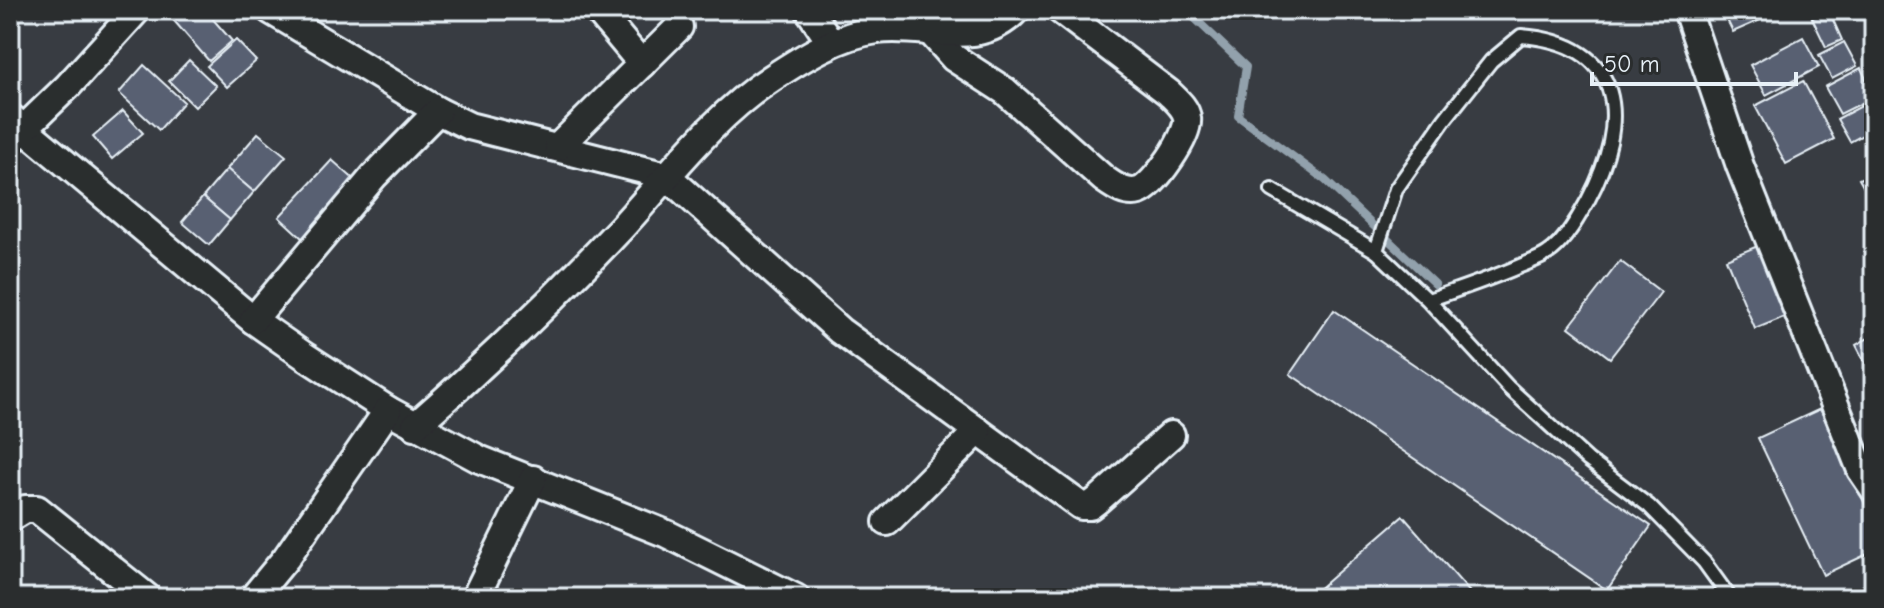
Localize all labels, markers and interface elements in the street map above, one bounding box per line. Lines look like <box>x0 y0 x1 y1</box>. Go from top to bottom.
scale bar <box>1592 36 1796 86</box>
text: 50 m <box>1604 50 1660 78</box>

